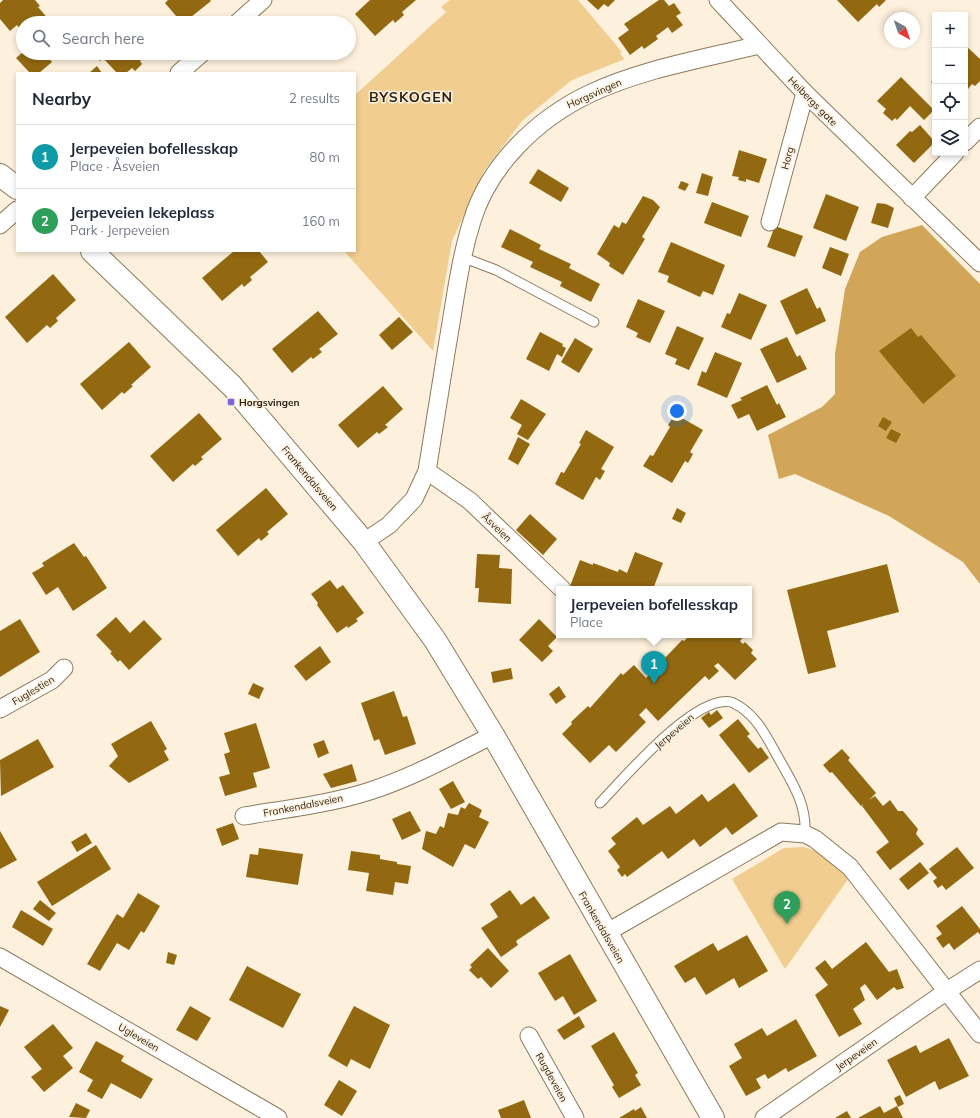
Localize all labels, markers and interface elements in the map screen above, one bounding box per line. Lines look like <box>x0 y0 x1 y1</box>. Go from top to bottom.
north arrow <box>884 12 920 48</box>
map controls <box>932 12 968 156</box>
button: + <box>932 12 968 48</box>
search box <box>16 16 356 60</box>
icon: search <box>30 27 52 49</box>
text: Search here <box>62 29 144 48</box>
button: − <box>932 48 968 84</box>
street label: Heibergs gate <box>785 74 840 129</box>
street label: Horgsvingen <box>565 76 624 111</box>
button: locate <box>932 84 968 120</box>
text: Nearby <box>32 88 91 109</box>
district label: BYSKOGEN <box>369 88 453 106</box>
text: 2 results <box>289 90 340 106</box>
button: layers <box>932 120 968 156</box>
text: Jerpeveien bofellesskap <box>70 139 238 158</box>
street label: Horg <box>778 145 797 171</box>
text: 1 <box>41 149 49 165</box>
text: 80 m <box>310 149 340 165</box>
text: Place · Åsveien <box>70 158 160 174</box>
text: Jerpeveien lekeplass <box>70 203 215 222</box>
text: 2 <box>41 213 49 229</box>
text: 160 m <box>302 213 340 229</box>
text: Park · Jerpeveien <box>70 222 170 238</box>
place label: Horgsvingen <box>239 396 299 409</box>
marker: Horgsvingen <box>226 397 236 407</box>
your location <box>667 401 687 421</box>
street label: Frankendalsveien <box>279 443 341 514</box>
street label: Åsveien <box>479 510 514 545</box>
popup <box>556 586 752 638</box>
text: Jerpeveien bofellesskap <box>570 595 738 614</box>
text: Place <box>570 614 603 630</box>
pin: 1 <box>641 651 667 684</box>
street label: Fuglestien <box>10 673 57 708</box>
street label: Jerpeveien <box>652 711 697 752</box>
street label: Frankendalsveien <box>262 791 344 820</box>
street label: Frankendalsveien <box>576 889 627 966</box>
pin: 2 <box>774 891 800 924</box>
street label: Ugleveien <box>116 1020 162 1054</box>
street label: Jerpeveien <box>833 1035 880 1074</box>
street label: Rugdeveien <box>533 1050 571 1104</box>

